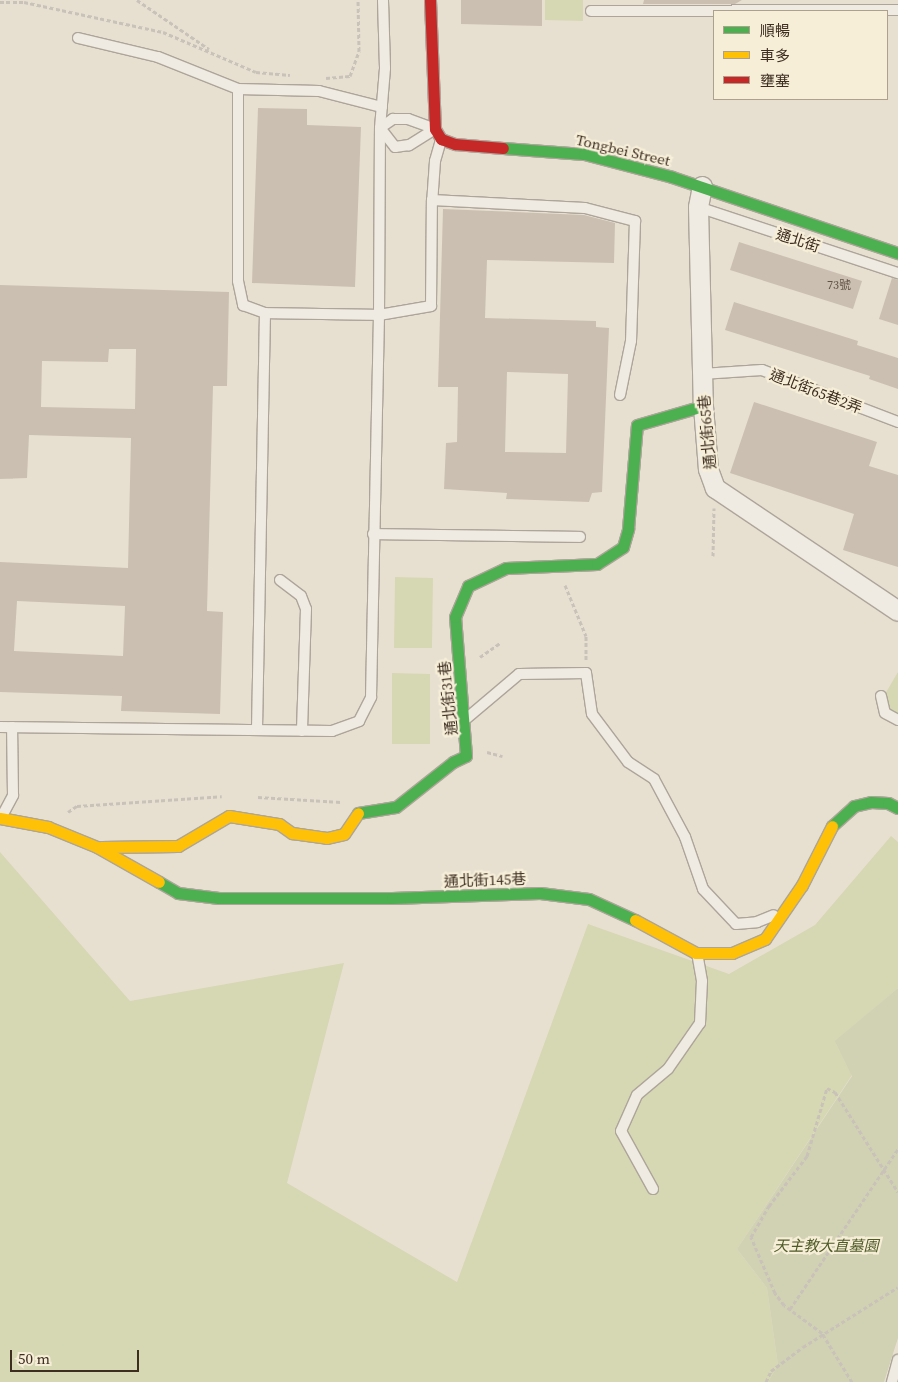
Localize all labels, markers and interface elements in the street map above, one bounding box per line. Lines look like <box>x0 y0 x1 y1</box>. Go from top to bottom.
legend <box>713 10 888 100</box>
text: 順暢 <box>760 20 790 41</box>
text: 車多 <box>760 45 790 66</box>
text: 壅塞 <box>760 70 790 91</box>
street label: Tongbei Street <box>574 130 672 170</box>
street label: 通北街 <box>774 224 822 256</box>
house number: 73號 <box>827 279 851 293</box>
street label: 通北街65巷2弄 <box>767 365 865 417</box>
street label: 通北街65巷 <box>695 394 719 470</box>
street label: 通北街31巷 <box>435 660 461 736</box>
street label: 通北街145巷 <box>443 870 527 890</box>
park label: 天主教大直墓園 <box>774 1237 878 1255</box>
scale bar <box>12 1340 141 1372</box>
text: 50 m <box>18 1348 50 1369</box>

